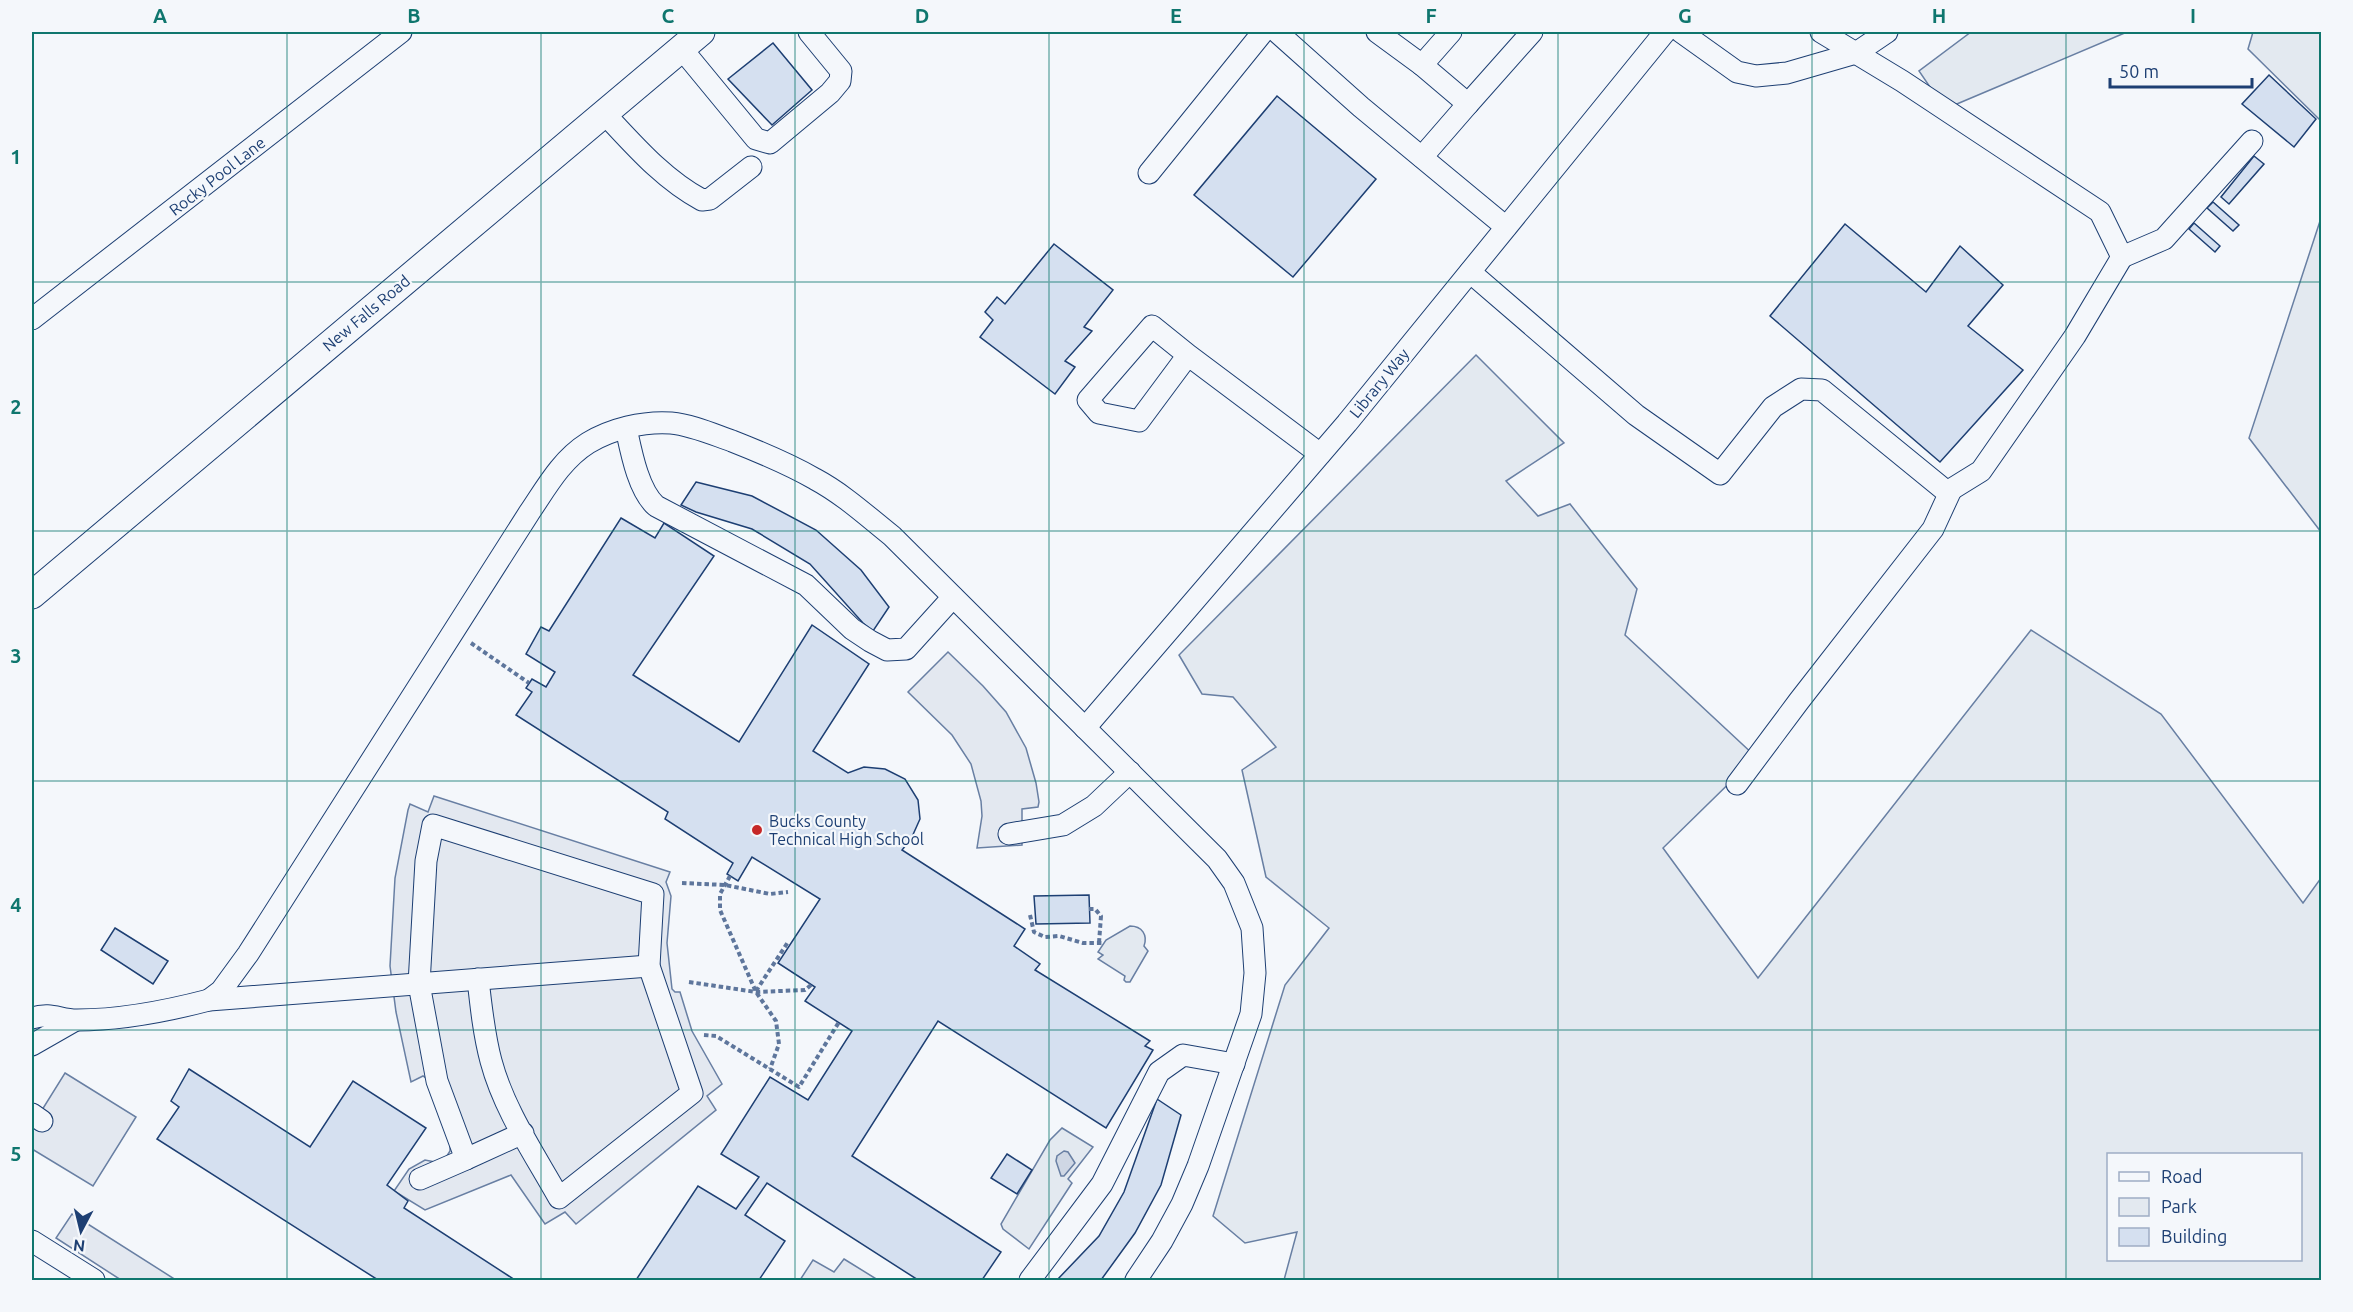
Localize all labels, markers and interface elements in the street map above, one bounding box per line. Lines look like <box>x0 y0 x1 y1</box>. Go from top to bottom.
text: A <box>153 4 167 27</box>
text: B <box>407 4 421 27</box>
text: C <box>662 4 675 27</box>
text: D <box>915 4 929 27</box>
text: E <box>1170 4 1182 27</box>
text: F <box>1425 4 1437 27</box>
text: G <box>1678 4 1692 27</box>
text: H <box>1932 4 1946 27</box>
text: I <box>2190 4 2196 27</box>
scale bar <box>2110 51 2252 89</box>
text: 50 m <box>2119 61 2159 81</box>
street label: Rocky Pool Lane <box>166 133 268 219</box>
text: 1 <box>10 145 22 168</box>
street label: New Falls Road <box>319 271 413 355</box>
street label: Library Way <box>1346 345 1413 421</box>
text: 2 <box>10 395 22 418</box>
text: 3 <box>10 644 22 667</box>
place label: Bucks County Technical High School <box>769 812 924 848</box>
marker: Bucks County Technical High School <box>750 823 764 837</box>
text: 4 <box>10 893 22 916</box>
text: 5 <box>10 1142 22 1165</box>
legend <box>2107 1153 2302 1261</box>
text: Road <box>2161 1166 2203 1186</box>
text: Park <box>2161 1196 2197 1216</box>
north arrow <box>51 1201 111 1261</box>
text: Building <box>2161 1226 2227 1246</box>
text: N <box>72 1236 86 1256</box>

